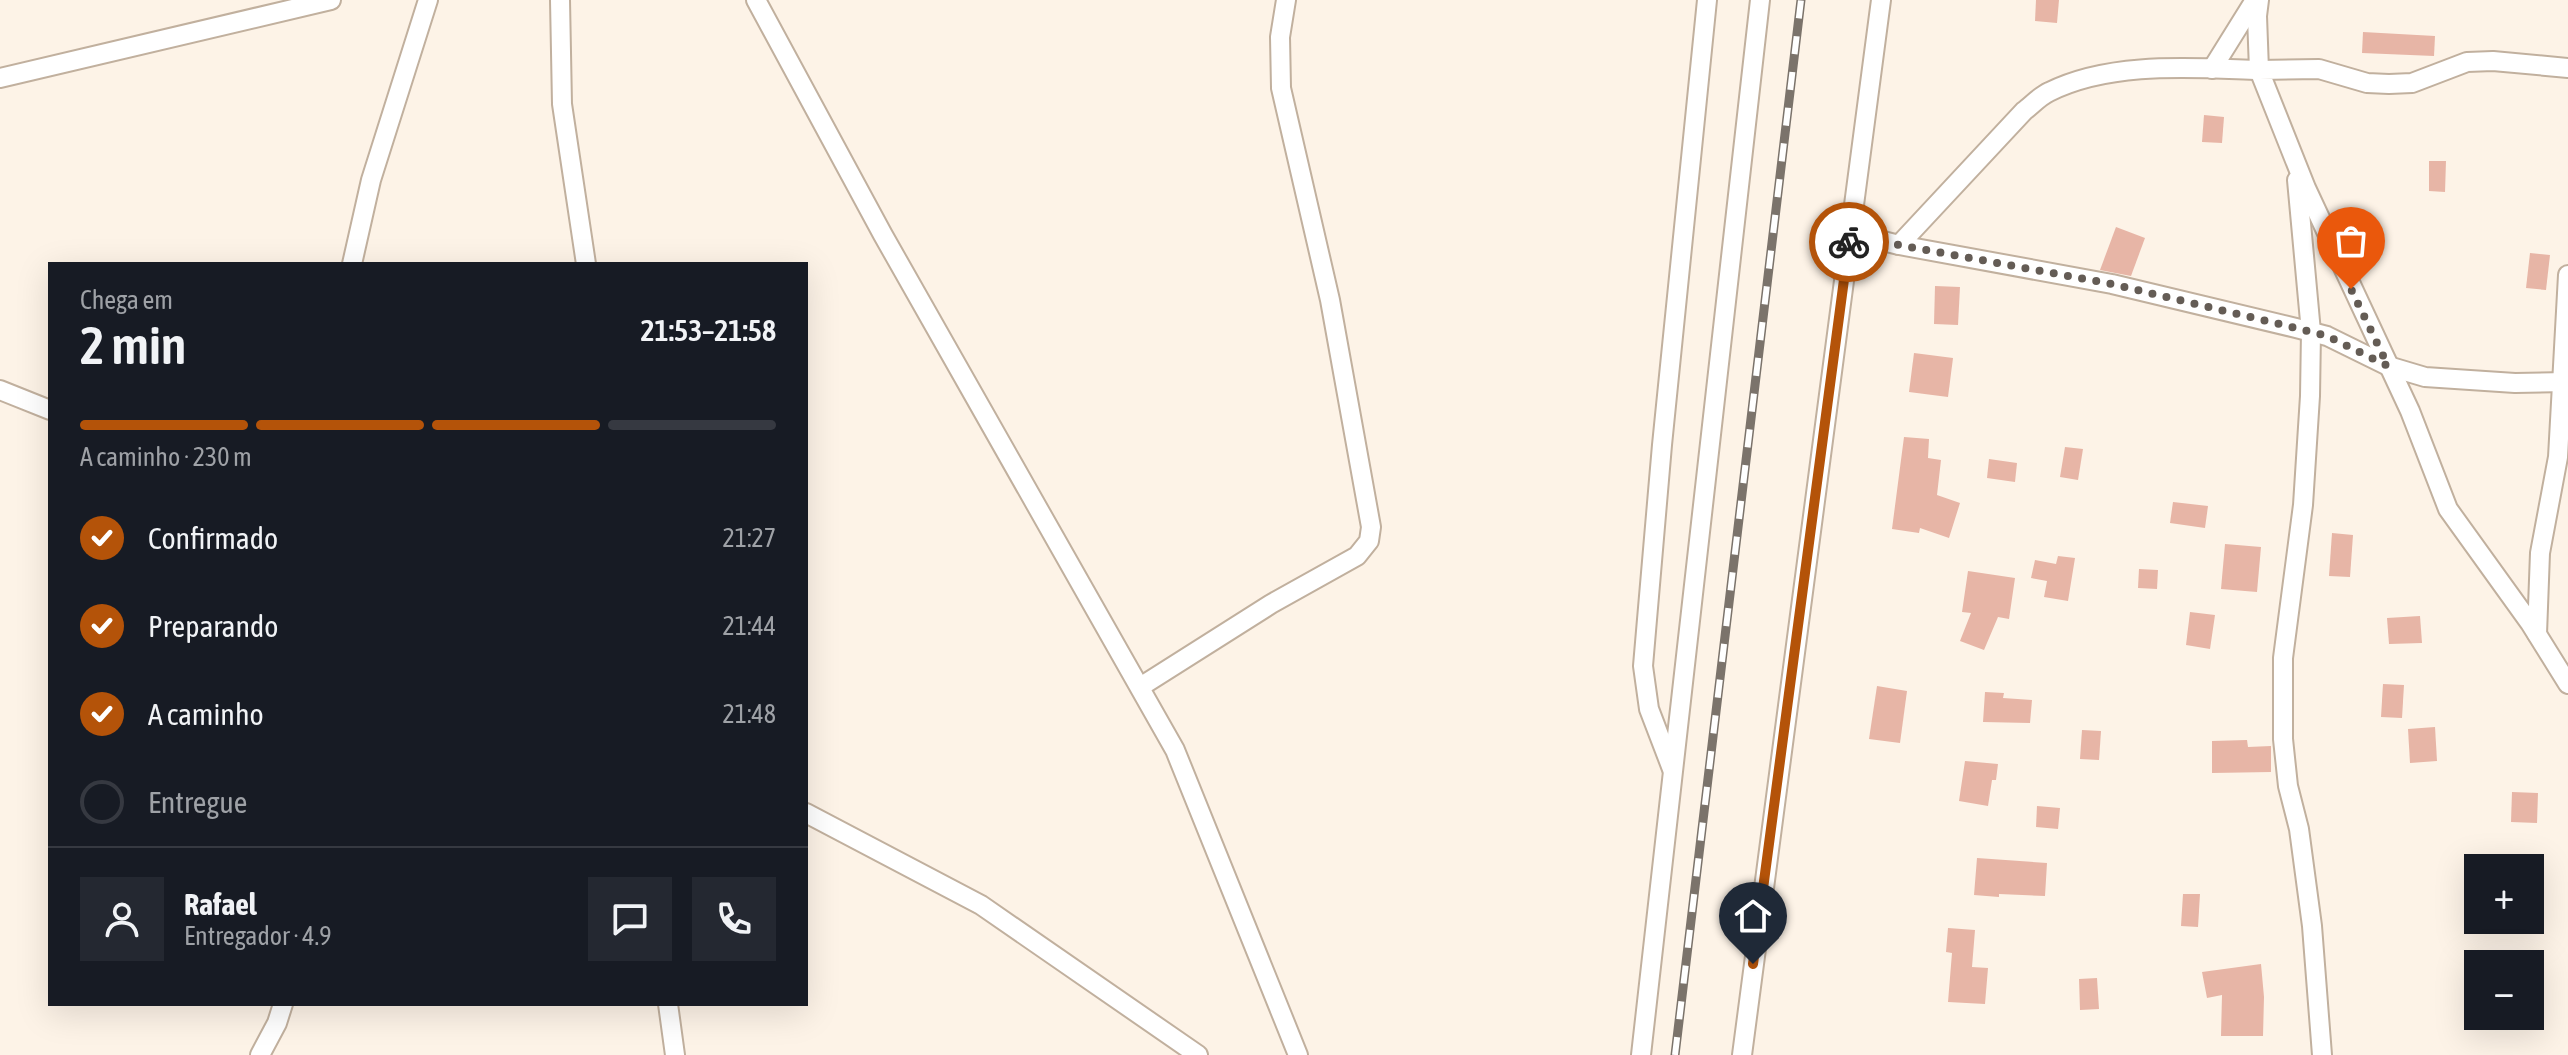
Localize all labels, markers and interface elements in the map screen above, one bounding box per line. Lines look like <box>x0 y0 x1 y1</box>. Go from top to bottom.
courier <box>1809 202 1889 282</box>
pin <box>2317 207 2385 289</box>
icon: bag <box>2329 219 2373 263</box>
icon: bike <box>1827 220 1871 264</box>
text: Chega em <box>80 285 173 315</box>
text: 21:53–21:58 <box>641 313 776 347</box>
text: 2 min <box>80 315 186 375</box>
text: A caminho · 230 m <box>80 442 252 472</box>
icon: check <box>80 516 124 560</box>
text: Confirmado <box>148 521 278 555</box>
text: 21:27 <box>722 523 776 553</box>
icon: check <box>80 604 124 648</box>
text: Preparando <box>148 609 278 643</box>
text: 21:44 <box>722 611 776 641</box>
icon: check <box>80 692 124 736</box>
text: A caminho <box>148 697 264 731</box>
text: 21:48 <box>722 699 776 729</box>
text: Entregue <box>148 785 247 819</box>
map controls <box>2464 854 2544 1030</box>
button: + <box>2464 854 2544 934</box>
button: person <box>80 877 164 961</box>
button: chat <box>588 877 672 961</box>
button: phone <box>692 877 776 961</box>
pin <box>1719 882 1787 964</box>
text: Rafael <box>184 887 257 921</box>
icon: home <box>1731 894 1775 938</box>
text: Entregador · 4.9 <box>184 921 331 951</box>
button: − <box>2464 950 2544 1030</box>

